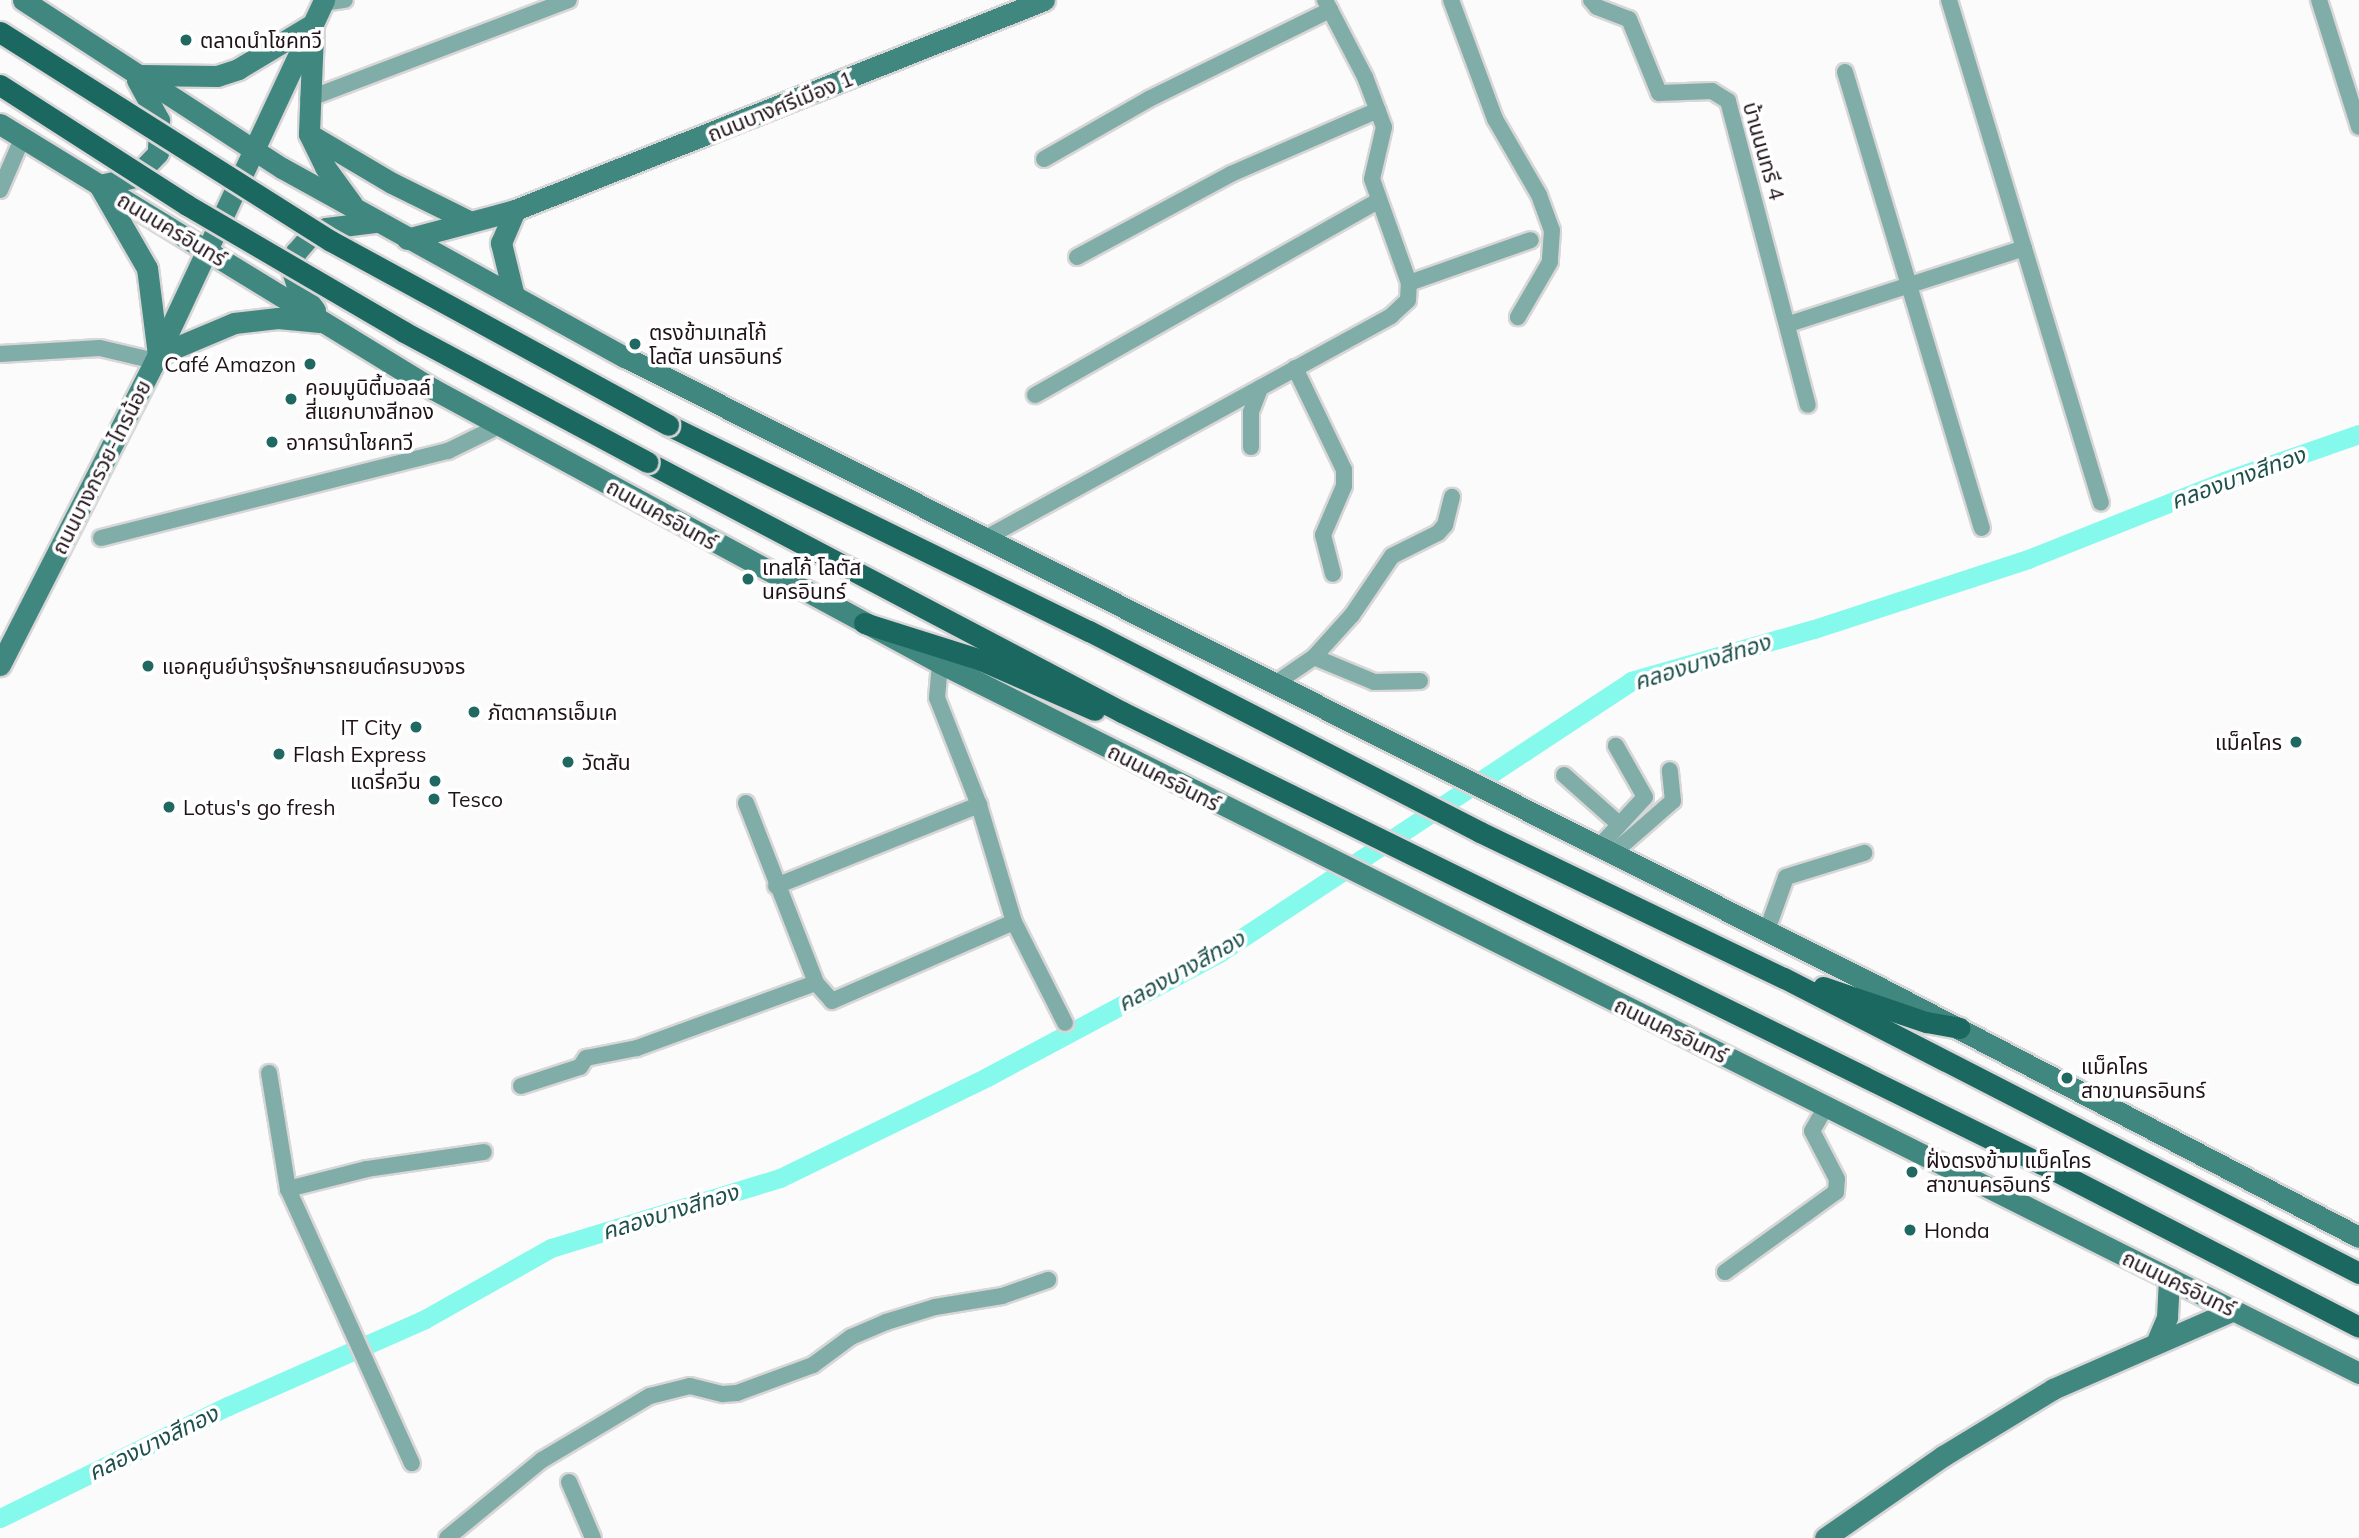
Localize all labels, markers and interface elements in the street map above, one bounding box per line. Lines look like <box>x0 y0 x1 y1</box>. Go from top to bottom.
place label: ตลาดนำโชคทวี <box>200 27 322 53</box>
marker: ตลาดนำโชคทวี <box>178 32 194 48</box>
street label: ถนนบางศรีเมือง 1 <box>704 65 856 147</box>
street label: บ้านนนทรี 4 <box>1738 99 1790 203</box>
street label: ถนนนครอินทร์ <box>113 187 231 271</box>
place label: ตรงข้ามเทสโก้ โลตัส นครอินทร์ <box>649 319 782 369</box>
marker: ตรงข้ามเทสโก้ โลตัส นครอินทร์ <box>627 336 643 352</box>
place label: Café Amazon <box>164 351 296 377</box>
marker: Café Amazon <box>302 356 318 372</box>
place label: คอมมูนิตี้มอลล์ สี่แยกบางสีทอง <box>305 374 434 424</box>
street label: ถนนบางกรวย-ไทรน้อย <box>46 376 156 558</box>
marker: คอมมูนิตี้มอลล์ สี่แยกบางสีทอง <box>283 391 299 407</box>
place label: อาคารนำโชคทวี <box>286 429 413 455</box>
marker: อาคารนำโชคทวี <box>264 434 280 450</box>
water label: คลองบางสีทอง <box>2167 441 2309 515</box>
street label: ถนนนครอินทร์ <box>602 473 722 555</box>
place label: เทสโก้ โลตัส นครอินทร์ <box>762 554 861 604</box>
marker: เทสโก้ โลตัส นครอินทร์ <box>740 571 756 587</box>
water label: คลองบางสีทอง <box>1630 628 1774 696</box>
place label: แอคศูนย์บำรุงรักษารถยนต์ครบวงจร <box>162 653 465 679</box>
marker: แอคศูนย์บำรุงรักษารถยนต์ครบวงจร <box>140 658 156 674</box>
place label: ภัตตาคารเอ็มเค <box>488 699 617 725</box>
marker: ภัตตาคารเอ็มเค <box>466 704 482 720</box>
place label: IT City <box>340 714 402 740</box>
marker: IT City <box>408 719 424 735</box>
place label: แม็คโคร <box>2215 729 2282 755</box>
marker: แม็คโคร <box>2288 734 2304 750</box>
street label: ถนนนครอินทร์ <box>1104 738 1224 816</box>
place label: Flash Express <box>293 741 427 767</box>
marker: Flash Express <box>271 746 287 762</box>
place label: วัตสัน <box>582 749 631 775</box>
marker: วัตสัน <box>560 754 576 770</box>
place label: แดรี่ควีน <box>350 768 421 794</box>
marker: แดรี่ควีน <box>427 773 443 789</box>
place label: Tesco <box>448 786 503 812</box>
marker: Tesco <box>426 791 442 807</box>
place label: Lotus's go fresh <box>183 794 336 820</box>
marker: Lotus's go fresh <box>161 799 177 815</box>
water label: คลองบางสีทอง <box>1113 925 1249 1017</box>
street label: ถนนนครอินทร์ <box>1610 992 1732 1068</box>
place label: แม็คโคร สาขานครอินทร์ <box>2081 1053 2206 1103</box>
marker: แม็คโคร สาขานครอินทร์ <box>2059 1070 2075 1086</box>
place label: ฝั่งตรงข้าม แม็คโคร สาขานครอินทร์ <box>1926 1147 2091 1197</box>
marker: ฝั่งตรงข้าม แม็คโคร สาขานครอินทร์ <box>1904 1164 1920 1180</box>
water label: คลองบางสีทอง <box>598 1178 742 1246</box>
place label: Honda <box>1924 1217 1990 1243</box>
marker: Honda <box>1902 1222 1918 1238</box>
street label: ถนนนครอินทร์ <box>2118 1245 2240 1321</box>
water label: คลองบางสีทอง <box>84 1400 222 1486</box>

